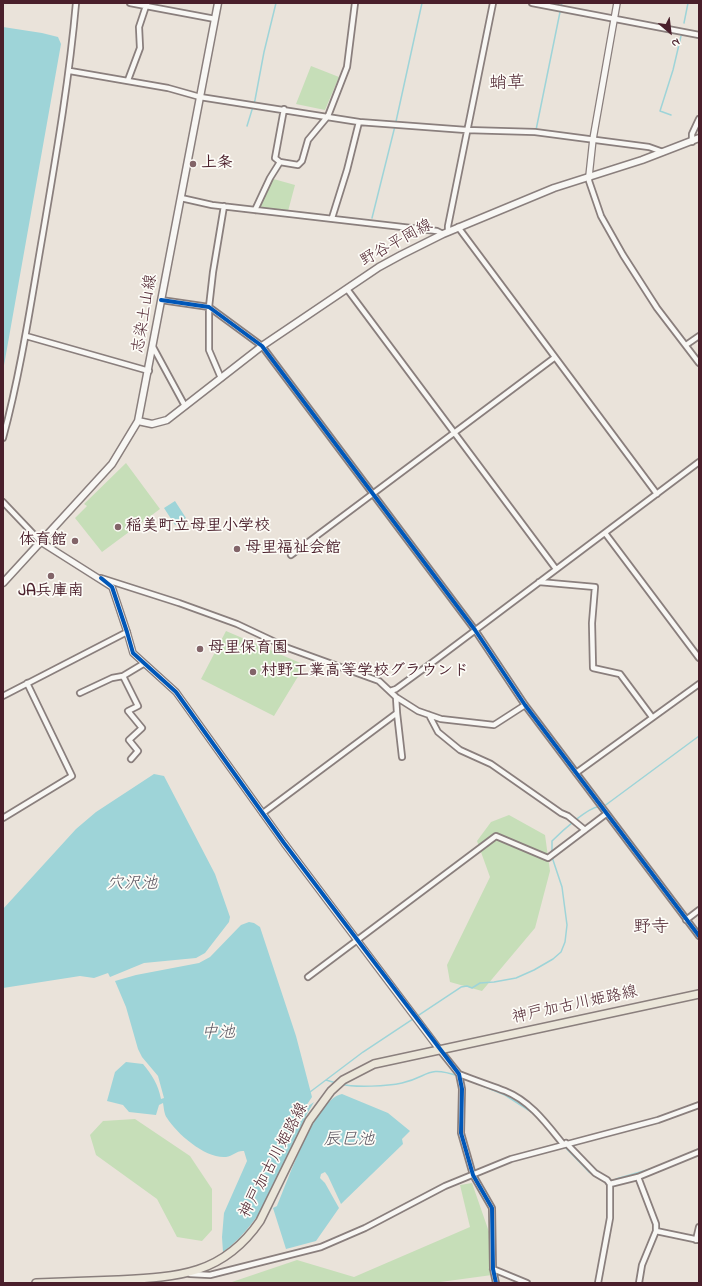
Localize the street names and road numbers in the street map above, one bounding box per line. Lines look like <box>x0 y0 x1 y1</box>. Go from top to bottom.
street label: 野谷平岡線 <box>357 216 437 272</box>
street label: 志染土山線 <box>130 273 162 355</box>
street label: 神戸加古川姫路線 <box>510 983 640 1029</box>
street label: 神戸加古川姫路線 <box>236 1100 314 1222</box>

